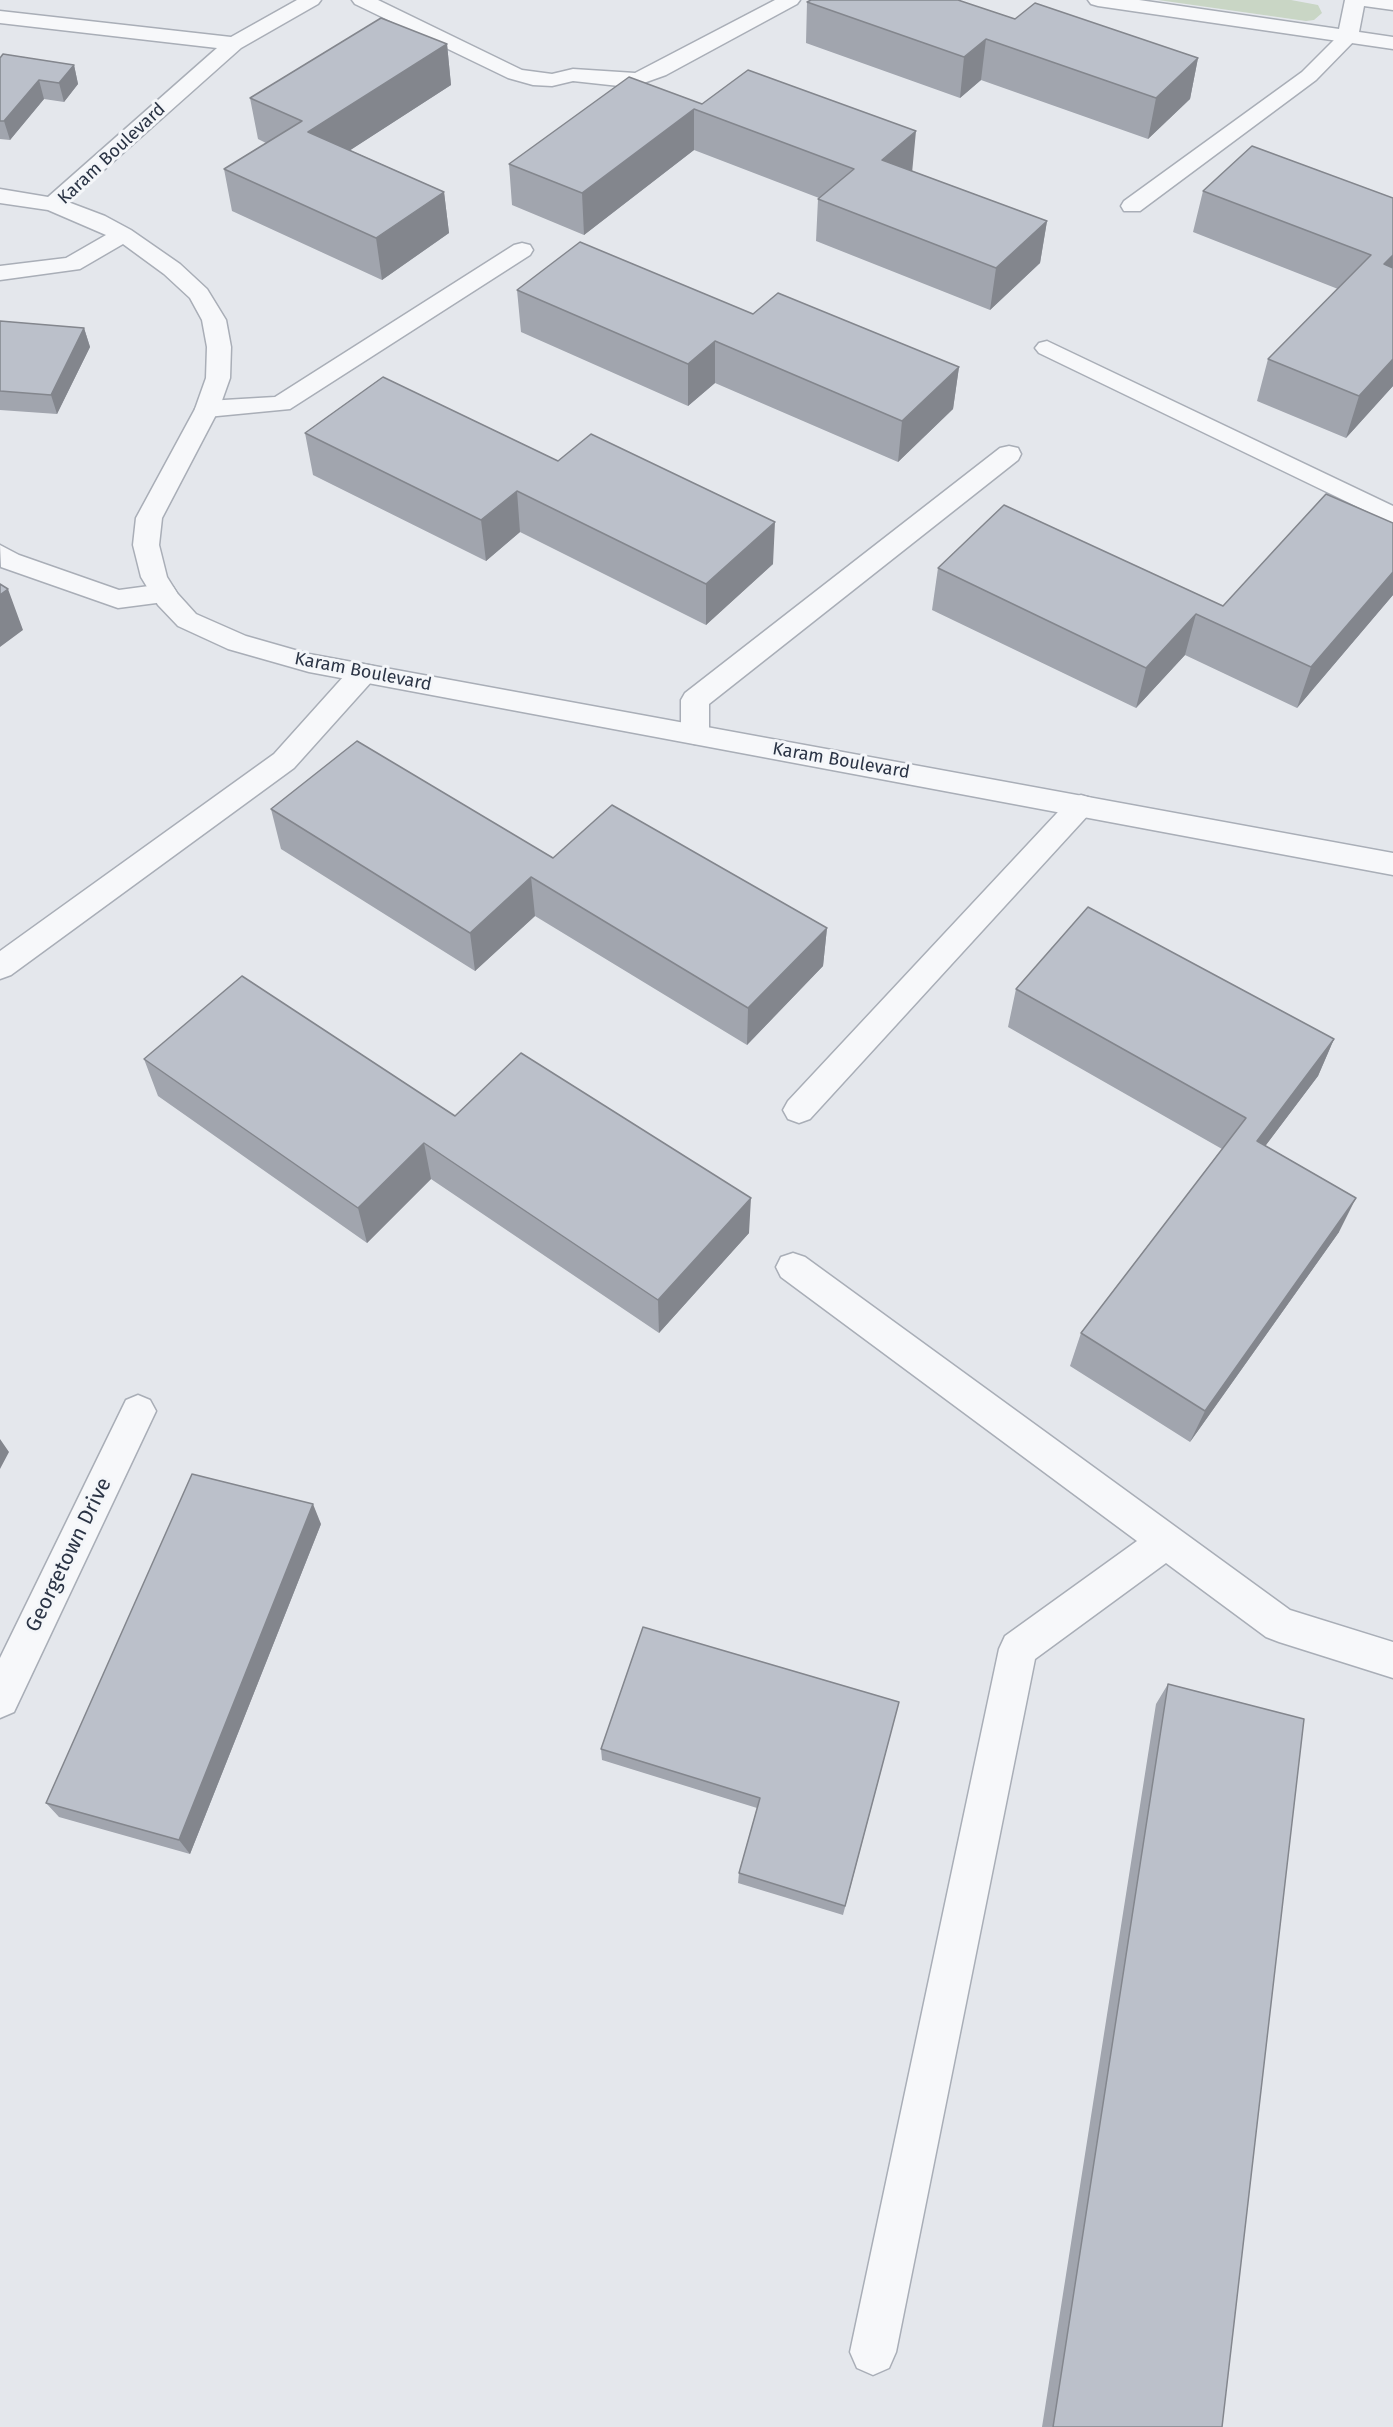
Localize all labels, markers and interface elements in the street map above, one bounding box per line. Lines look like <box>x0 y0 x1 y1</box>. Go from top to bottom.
street label: Karam Boulevard <box>54 99 170 209</box>
street label: Karam Boulevard <box>293 648 433 696</box>
street label: Karam Boulevard <box>771 738 911 784</box>
street label: Georgetown Drive <box>21 1474 117 1636</box>

